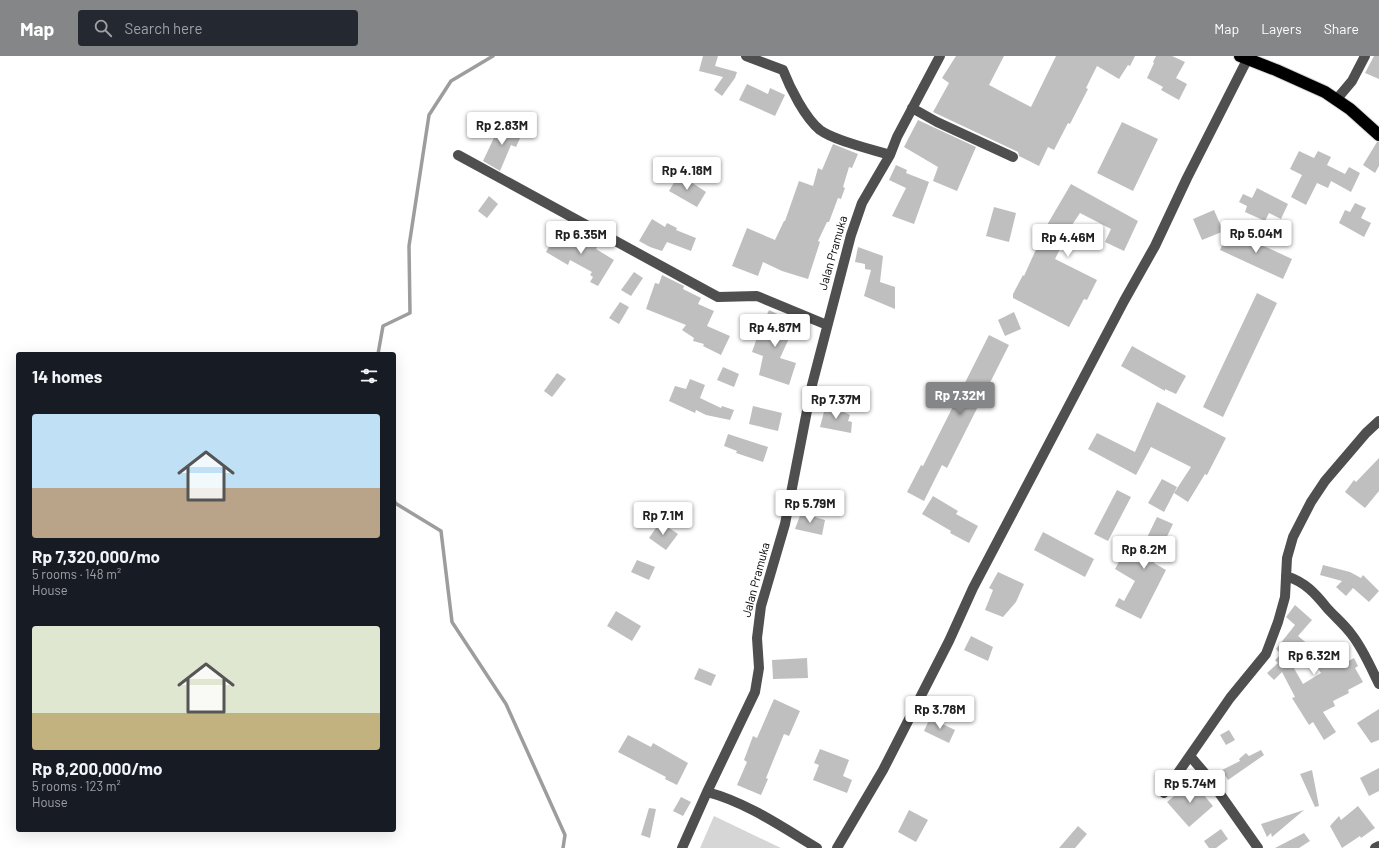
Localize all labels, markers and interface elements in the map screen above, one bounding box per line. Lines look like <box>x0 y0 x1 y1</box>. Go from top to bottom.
search box <box>78 10 358 46</box>
text: Map <box>20 17 54 40</box>
icon: search <box>92 17 114 39</box>
text: Search here <box>124 19 202 37</box>
text: Map <box>1214 20 1239 37</box>
text: Layers <box>1261 20 1302 37</box>
text: Share <box>1324 20 1359 37</box>
pin: Rp 2.83M <box>461 112 543 146</box>
text: Rp 2.83M <box>476 117 528 133</box>
pin: Rp 4.18M <box>646 157 728 191</box>
text: Rp 4.18M <box>662 162 712 178</box>
street label: Jalan Pramuka <box>815 214 849 292</box>
pin: Rp 5.04M <box>1215 220 1297 254</box>
pin: Rp 6.35M <box>540 221 622 255</box>
pin: Rp 4.46M <box>1027 224 1109 258</box>
text: Rp 5.04M <box>1230 225 1282 241</box>
text: Rp 6.35M <box>555 226 607 242</box>
text: Rp 4.46M <box>1041 229 1095 245</box>
pin: Rp 4.87M <box>734 314 816 348</box>
text: Rp 4.87M <box>749 319 801 335</box>
icon: filters <box>358 365 380 387</box>
text: 14 homes <box>32 366 102 386</box>
pin: Rp 7.32M <box>919 382 1001 416</box>
pin: Rp 7.37M <box>795 386 877 420</box>
text: Rp 7.32M <box>935 387 985 403</box>
text: Rp 7.37M <box>811 391 861 407</box>
icon: home <box>170 440 242 512</box>
pin: Rp 5.79M <box>769 490 851 524</box>
text: Rp 5.79M <box>784 495 836 511</box>
pin: Rp 7.1M <box>626 502 700 536</box>
text: Rp 7.1M <box>643 507 683 523</box>
pin: Rp 8.2M <box>1107 536 1181 570</box>
street label: Jalan Pramuka <box>738 541 772 619</box>
text: Rp 8.2M <box>1121 541 1167 557</box>
text: Rp 7,320,000/mo <box>32 546 160 566</box>
text: 5 rooms · 148 m² <box>32 566 121 582</box>
text: House <box>32 582 68 598</box>
pin: Rp 6.32M <box>1273 642 1355 676</box>
text: Rp 6.32M <box>1288 647 1340 663</box>
icon: home <box>170 652 242 724</box>
pin: Rp 3.78M <box>899 696 981 730</box>
text: Rp 3.78M <box>914 701 966 717</box>
text: Rp 8,200,000/mo <box>32 758 162 778</box>
pin: Rp 5.74M <box>1149 770 1231 804</box>
text: Rp 5.74M <box>1164 775 1216 791</box>
text: 5 rooms · 123 m² <box>32 778 121 794</box>
text: House <box>32 794 68 810</box>

